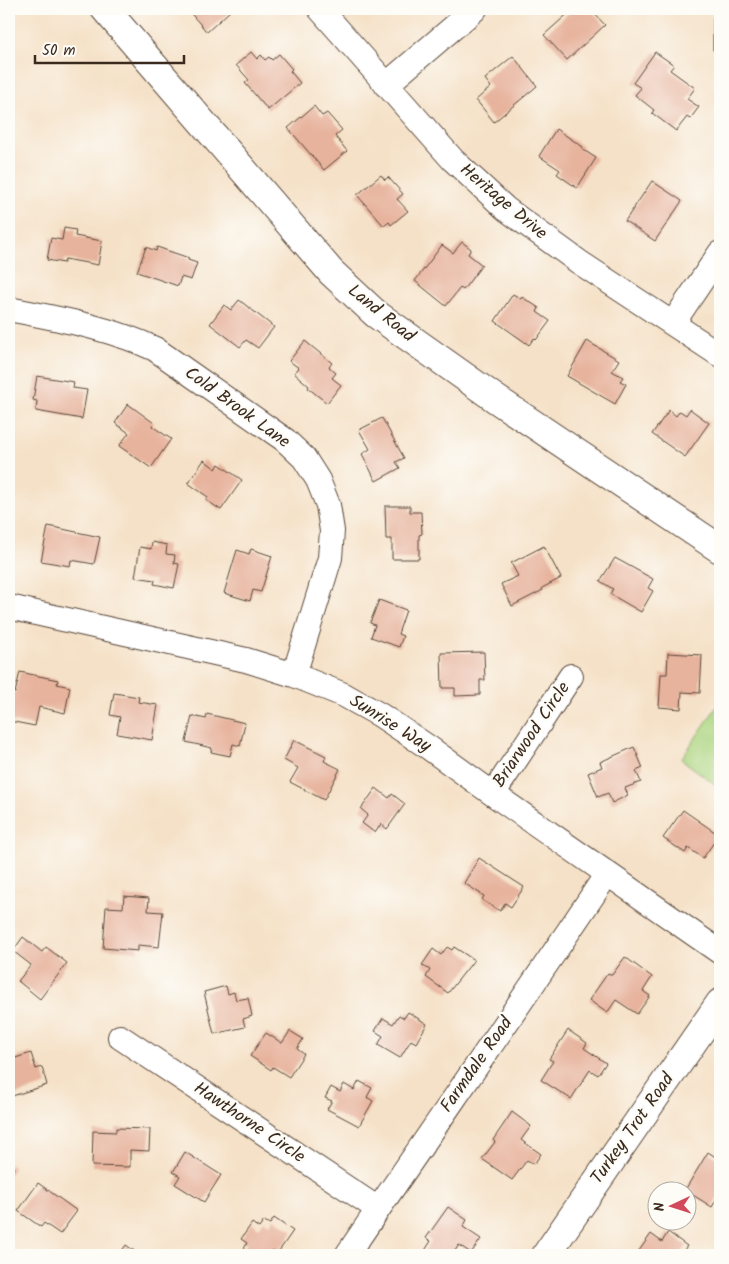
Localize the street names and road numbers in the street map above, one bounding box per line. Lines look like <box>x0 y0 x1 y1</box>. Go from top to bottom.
street label: Heritage Drive <box>453 156 553 248</box>
street label: Land Road <box>341 278 422 351</box>
street label: Cold Brook Lane <box>178 360 296 456</box>
street label: Briarwood Circle <box>486 676 578 794</box>
street label: Sunrise Way <box>343 687 437 761</box>
street label: Farmdale Road <box>433 1010 521 1119</box>
street label: Turkey Trot Road <box>584 1066 683 1191</box>
street label: Hawthorne Circle <box>187 1075 311 1171</box>

